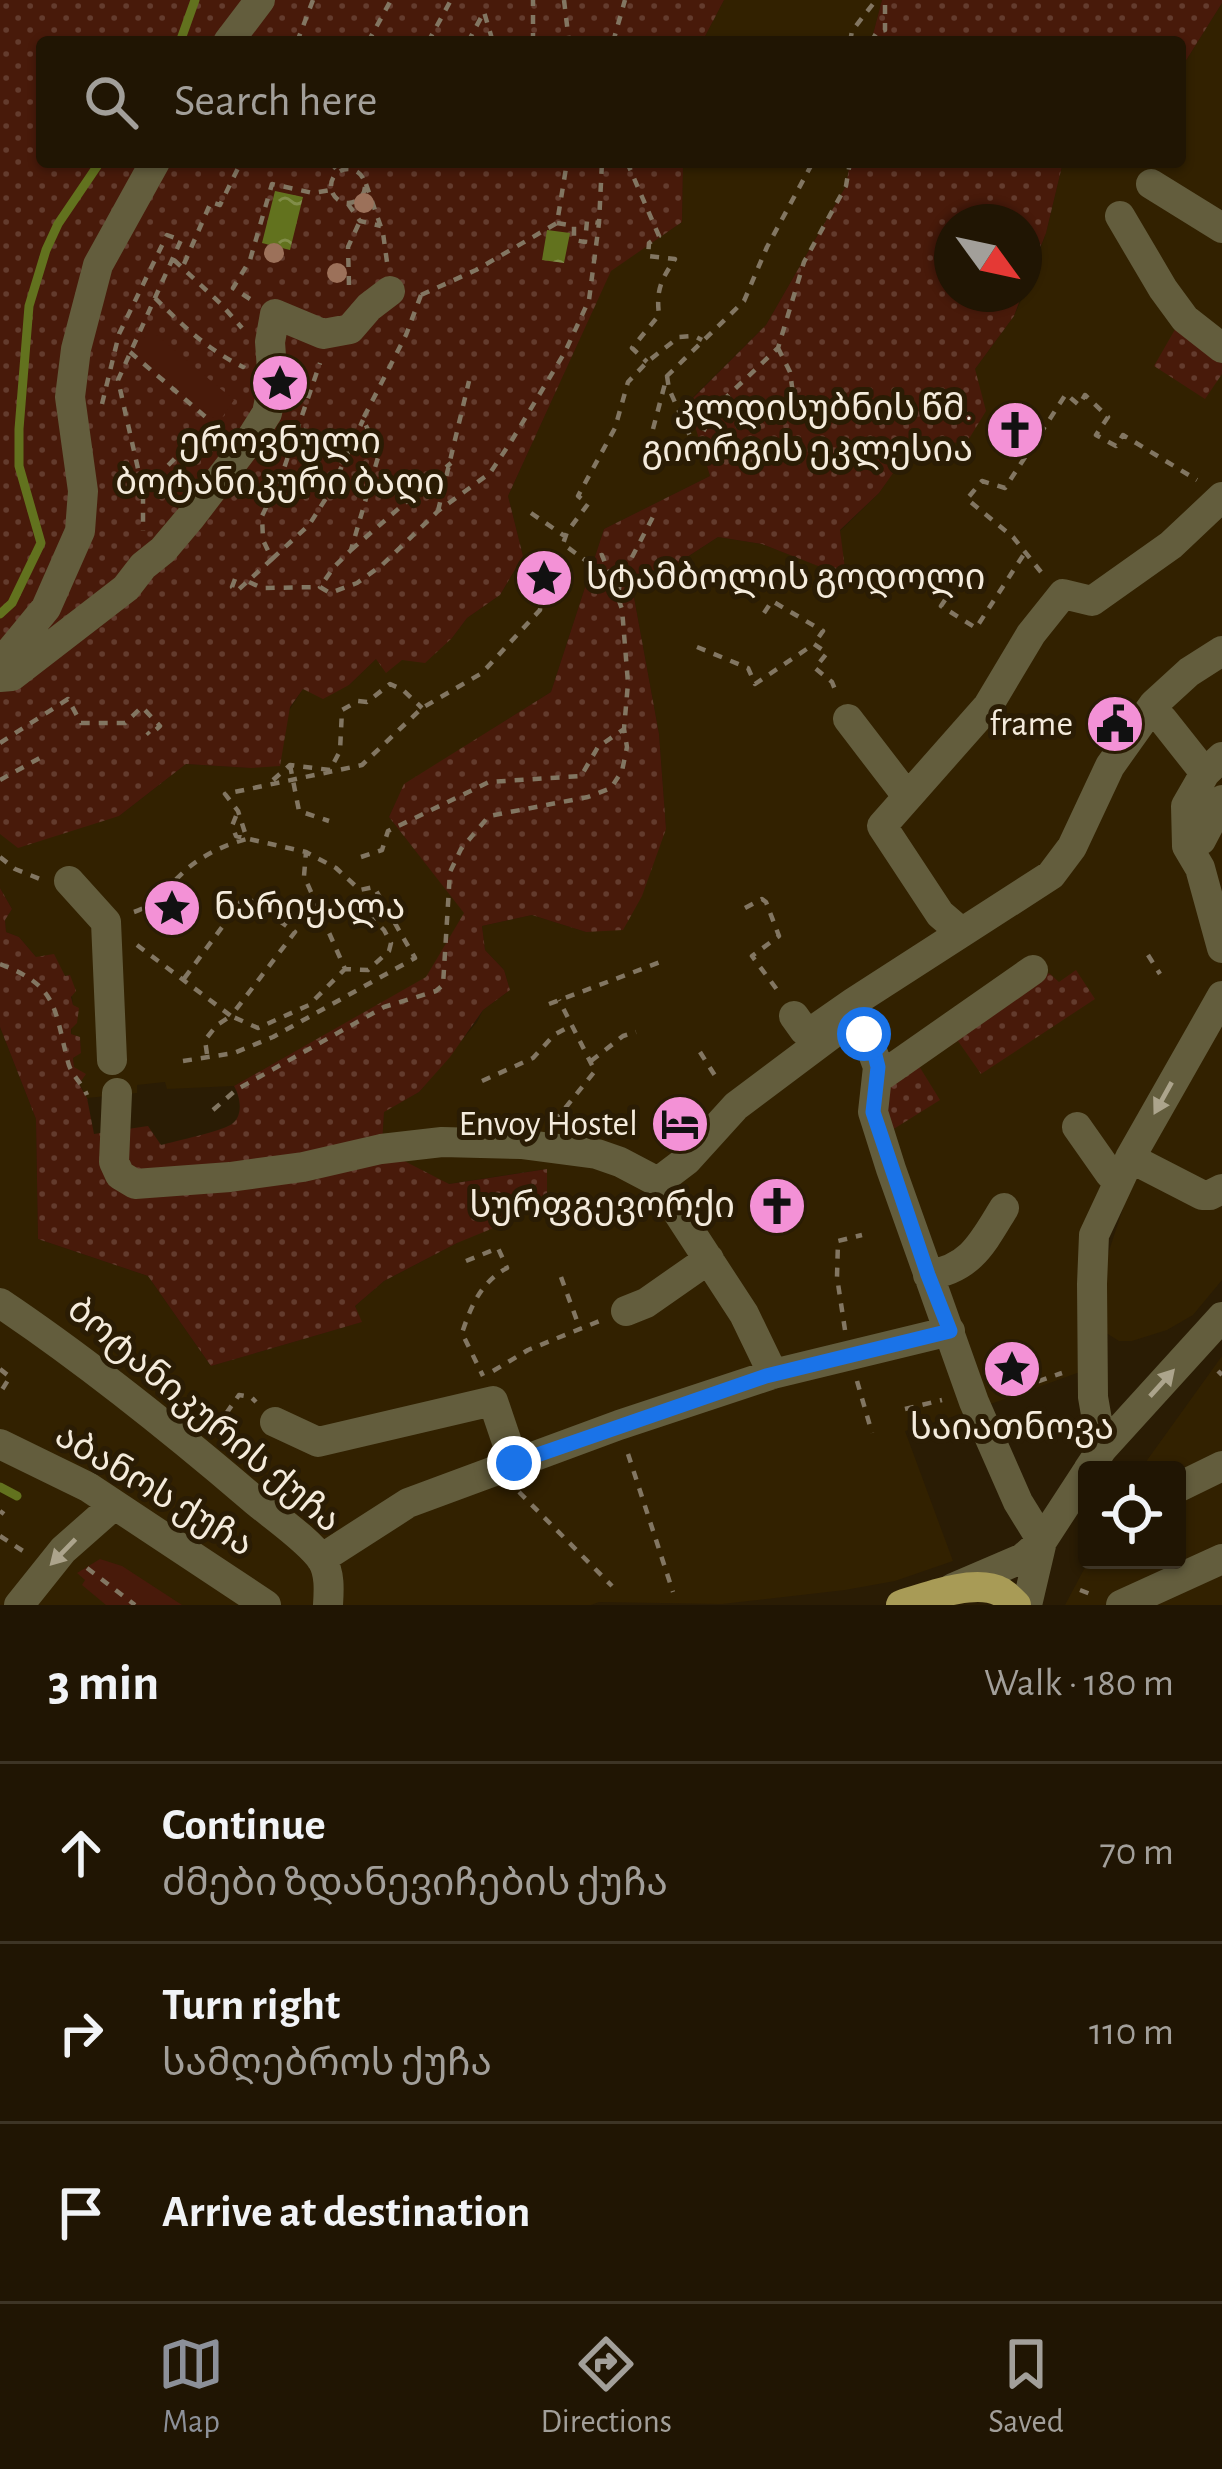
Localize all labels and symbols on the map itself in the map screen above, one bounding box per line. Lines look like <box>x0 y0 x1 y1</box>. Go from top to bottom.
north arrow <box>934 204 1042 312</box>
place icon: ეროვნული ბოტანიკური ბაღი <box>249 352 311 414</box>
place label: კლდისუბნის წმ. გიორგის ეკლესია <box>642 391 973 471</box>
church icon: კლდისუბნის წმ. გიორგის ეკლესია <box>984 399 1046 461</box>
place label: ეროვნული ბოტანიკური ბაღი <box>115 424 445 504</box>
place icon: სტამბოლის გოდოლი <box>513 547 575 609</box>
place label: სტამბოლის გოდოლი <box>586 560 986 599</box>
public building icon: frame <box>1084 693 1146 755</box>
place label: frame <box>989 706 1073 742</box>
place icon: ნარიყალა <box>141 877 203 939</box>
place label: ნარიყალა <box>214 890 405 929</box>
route start <box>837 1007 891 1061</box>
one-way arrow <box>1154 1081 1175 1114</box>
hotel icon: Envoy Hostel <box>649 1093 711 1155</box>
place label: Envoy Hostel <box>459 1106 638 1142</box>
church icon: სურფგევორქი <box>746 1175 808 1237</box>
place label: სურფგევორქი <box>470 1188 735 1226</box>
street label: ბოტანიკურის ქუჩა <box>59 1291 347 1541</box>
place icon: საიათნოვა <box>981 1338 1043 1400</box>
one-way arrow <box>1148 1368 1175 1397</box>
place label: საიათნოვა <box>910 1410 1114 1448</box>
street label: აბანოს ქუჩა <box>48 1417 259 1565</box>
route end <box>487 1436 541 1490</box>
one-way arrow <box>50 1537 78 1566</box>

